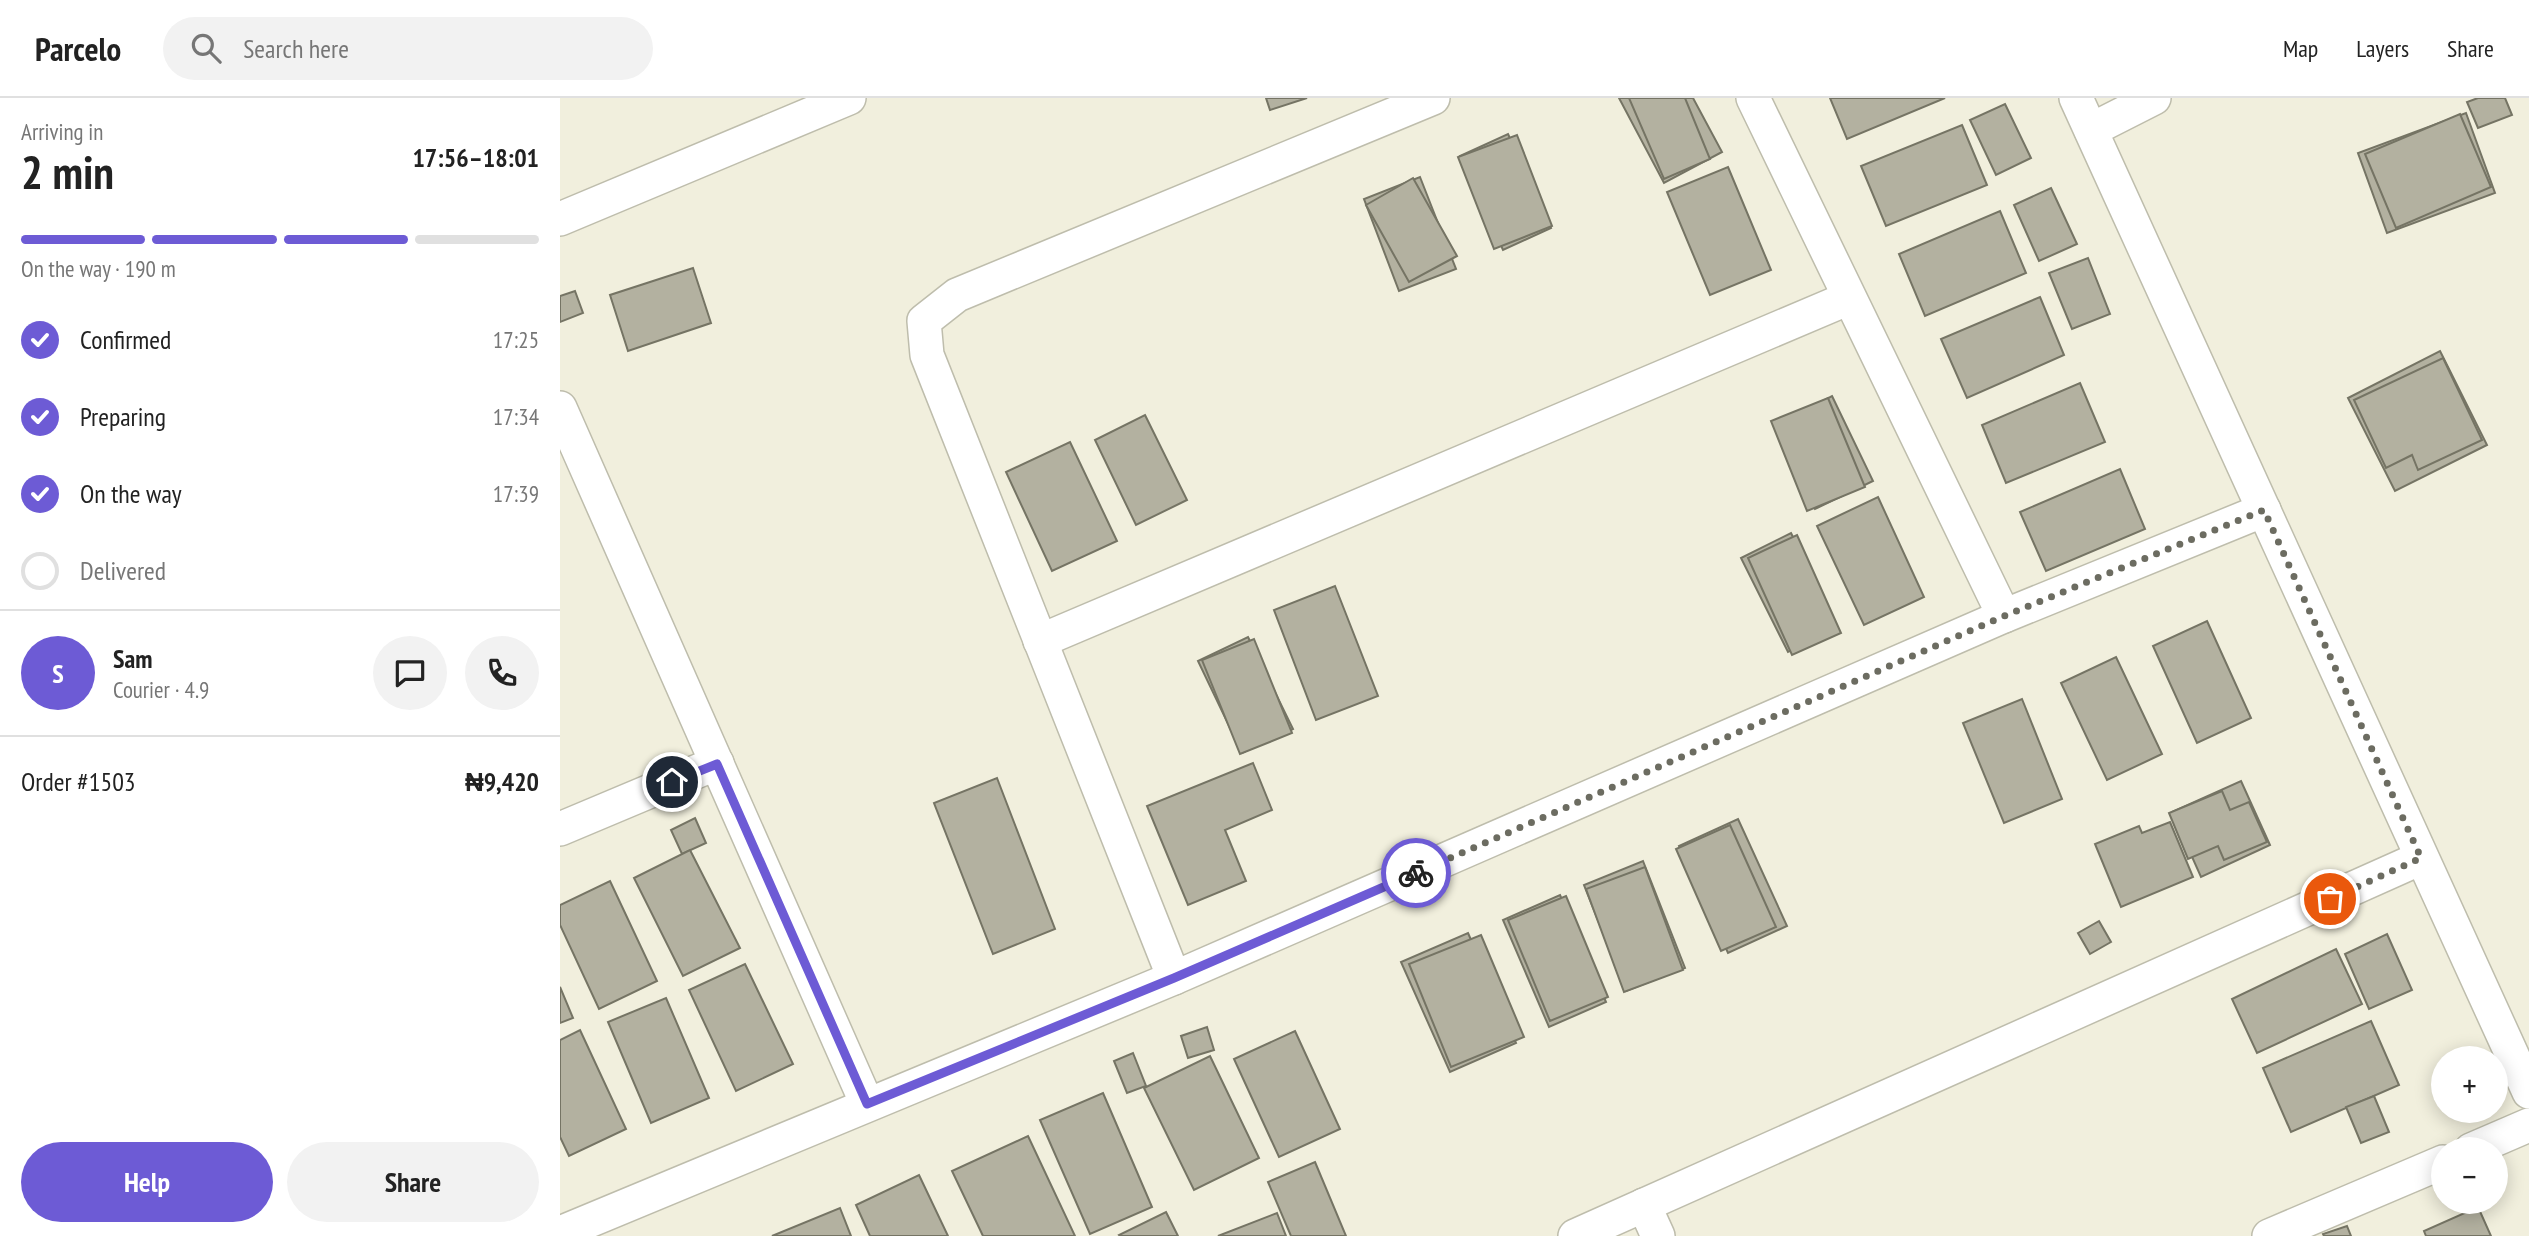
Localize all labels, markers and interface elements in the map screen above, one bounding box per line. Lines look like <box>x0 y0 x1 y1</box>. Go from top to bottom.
search box <box>163 17 653 80</box>
text: Parcelo <box>35 27 121 70</box>
icon: search <box>187 29 225 67</box>
text: Search here <box>243 32 349 65</box>
text: Map <box>2283 33 2318 64</box>
text: Layers <box>2356 33 2409 64</box>
text: Share <box>2447 33 2494 64</box>
text: Arriving in <box>21 117 103 146</box>
text: 17:56–18:01 <box>412 141 539 174</box>
text: 2 min <box>21 142 114 202</box>
text: On the way · 190 m <box>21 254 176 283</box>
icon: check <box>21 321 59 359</box>
text: Confirmed <box>80 323 171 356</box>
text: 17:25 <box>493 325 539 354</box>
icon: check <box>21 398 59 436</box>
text: Preparing <box>80 400 166 433</box>
text: 17:34 <box>493 402 539 431</box>
icon: check <box>21 475 59 513</box>
text: On the way <box>80 477 182 510</box>
text: 17:39 <box>493 479 539 508</box>
text: Delivered <box>80 554 166 587</box>
button: chat <box>373 636 447 710</box>
button: phone <box>465 636 539 710</box>
text: Sam <box>113 642 152 675</box>
text: S <box>52 657 64 690</box>
text: Courier · 4.9 <box>113 675 209 704</box>
pin <box>642 752 702 812</box>
icon: home <box>653 763 691 801</box>
text: Order #1503 <box>21 765 136 798</box>
text: ₦9,420 <box>465 765 539 798</box>
courier <box>1381 838 1451 908</box>
icon: bike <box>1397 854 1435 892</box>
pin <box>2300 869 2360 929</box>
icon: bag <box>2311 880 2349 918</box>
map controls <box>2431 1046 2508 1214</box>
button: + <box>2431 1046 2508 1123</box>
button: − <box>2431 1137 2508 1214</box>
button: Help <box>21 1142 273 1222</box>
button: Share <box>287 1142 539 1222</box>

